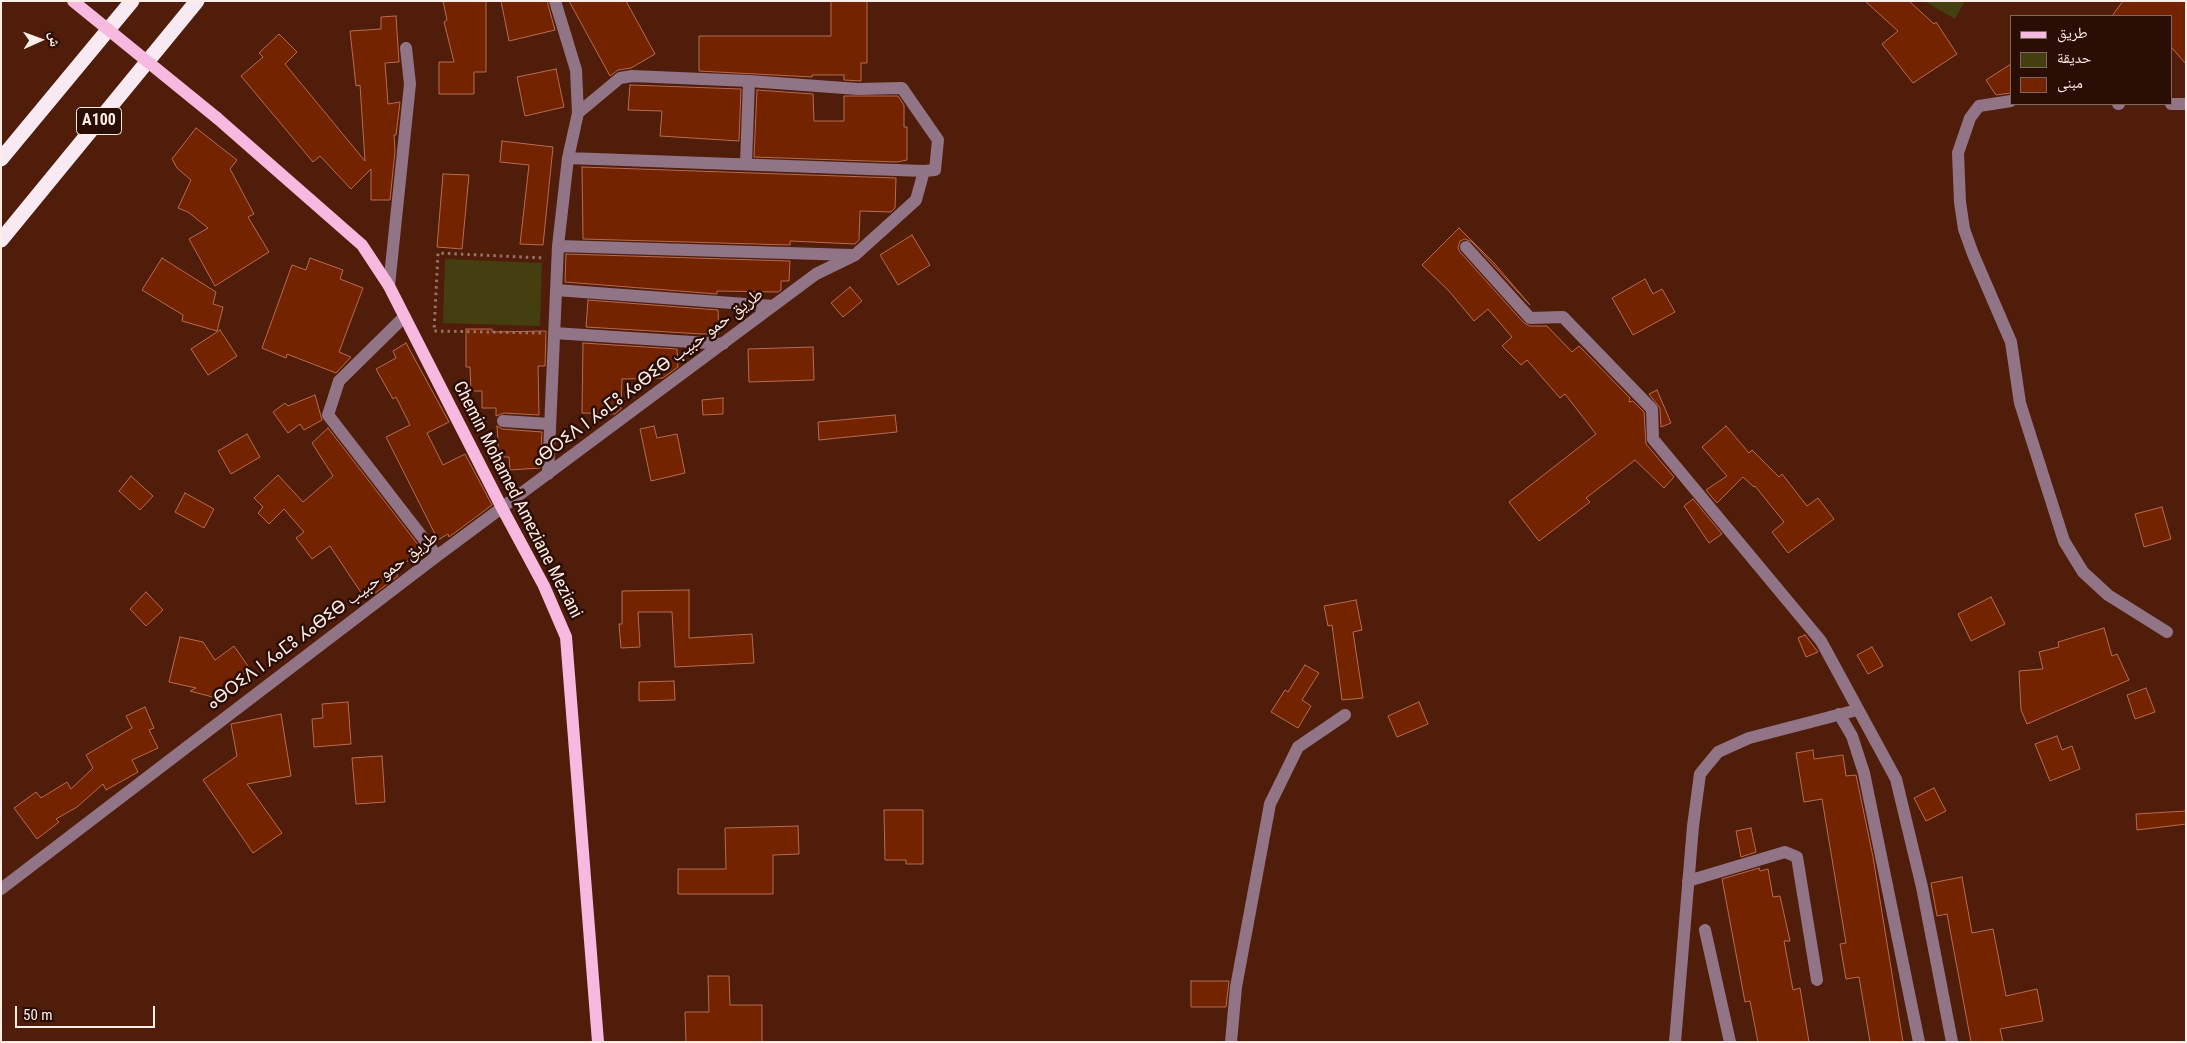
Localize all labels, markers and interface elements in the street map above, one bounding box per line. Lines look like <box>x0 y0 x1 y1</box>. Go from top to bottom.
north arrow <box>15 15 65 65</box>
legend <box>2010 15 2172 105</box>
text: طريق <box>2057 24 2088 42</box>
text: ش <box>47 32 63 47</box>
text: حديقة <box>2057 49 2091 67</box>
text: مبنى <box>2057 74 2083 92</box>
road number: A100 <box>76 108 122 134</box>
street label: ⴰⴱⵔⵉⴷ ⵏ ⵃⴰⵎⵓ ⵃⴰⴱⵉⴱ طريق حمو حبيب <box>528 284 768 472</box>
street label: Chemin Mohamed Ameziane Meziani <box>448 378 586 622</box>
street label: ⴰⴱⵔⵉⴷ ⵏ ⵃⴰⵎⵓ ⵃⴰⴱⵉⴱ طريق حمو حبيب <box>203 527 443 715</box>
scale bar <box>18 996 158 1028</box>
text: 50 m <box>23 1006 53 1024</box>

